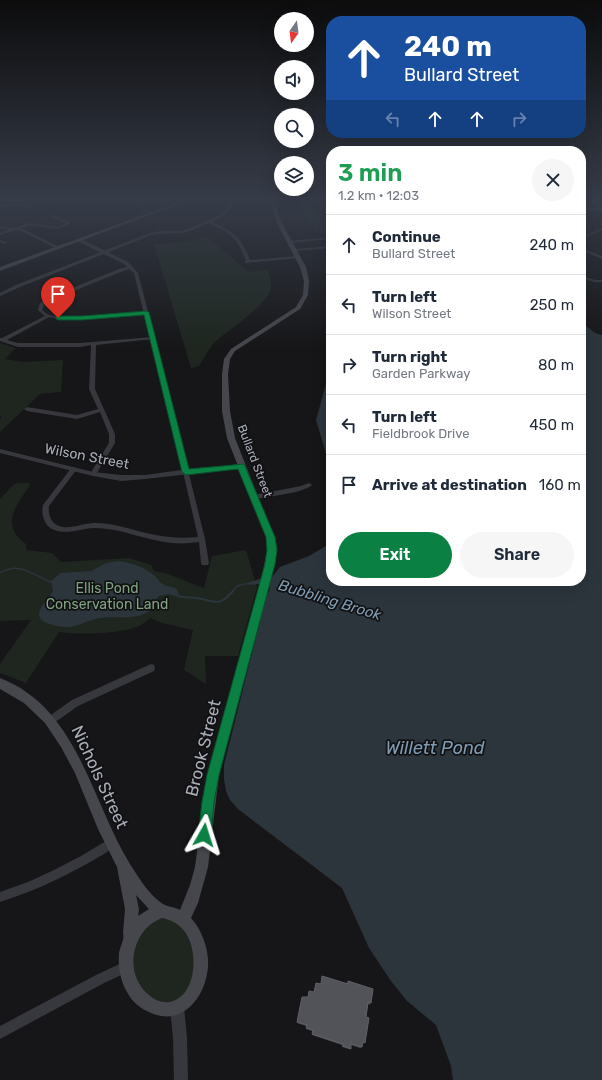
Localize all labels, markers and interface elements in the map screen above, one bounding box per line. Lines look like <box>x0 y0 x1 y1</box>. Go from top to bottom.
north arrow <box>274 12 314 52</box>
map controls <box>274 12 314 196</box>
text: 240 m <box>404 30 492 63</box>
icon: ahead <box>338 32 390 84</box>
button: sound <box>274 60 314 100</box>
text: Bullard Street <box>404 64 519 86</box>
button: search <box>274 108 314 148</box>
icon: left <box>382 108 404 130</box>
icon: ahead <box>424 108 446 130</box>
icon: ahead <box>466 108 488 130</box>
icon: right <box>508 108 530 130</box>
button: layers <box>274 156 314 196</box>
text: 3 min <box>338 159 402 187</box>
button: close <box>532 159 574 201</box>
text: 1.2 km · 12:03 <box>338 188 419 203</box>
text: Continue <box>372 228 441 246</box>
icon: ahead <box>338 234 360 256</box>
text: 240 m <box>529 236 574 254</box>
text: Bullard Street <box>372 246 455 261</box>
pin <box>41 277 75 318</box>
icon: arrive <box>47 283 69 305</box>
text: Turn left <box>372 288 437 306</box>
icon: left <box>338 294 360 316</box>
text: 250 m <box>530 296 574 314</box>
text: Wilson Street <box>372 306 451 321</box>
text: Turn right <box>372 348 447 366</box>
icon: right <box>338 354 360 376</box>
text: 80 m <box>538 356 574 374</box>
text: Garden Parkway <box>372 366 470 381</box>
text: Turn left <box>372 408 437 426</box>
icon: left <box>338 414 360 436</box>
text: 450 m <box>529 416 574 434</box>
street label: Bullard Street <box>235 423 275 500</box>
text: Fieldbrook Drive <box>372 426 469 441</box>
street label: Wilson Street <box>43 440 131 473</box>
icon: arrive <box>338 474 360 496</box>
text: Arrive at destination <box>372 476 527 494</box>
text: 160 m <box>539 476 581 494</box>
button: Exit <box>338 532 452 578</box>
button: Share <box>460 532 574 578</box>
water label: Bubbling Brook <box>276 576 384 624</box>
park label: Ellis Pond Conservation Land <box>46 580 168 613</box>
street label: Brook Street <box>181 697 225 798</box>
street label: Nichols Street <box>67 722 133 832</box>
water label: Willett Pond <box>385 737 485 759</box>
position arrow <box>183 814 225 856</box>

